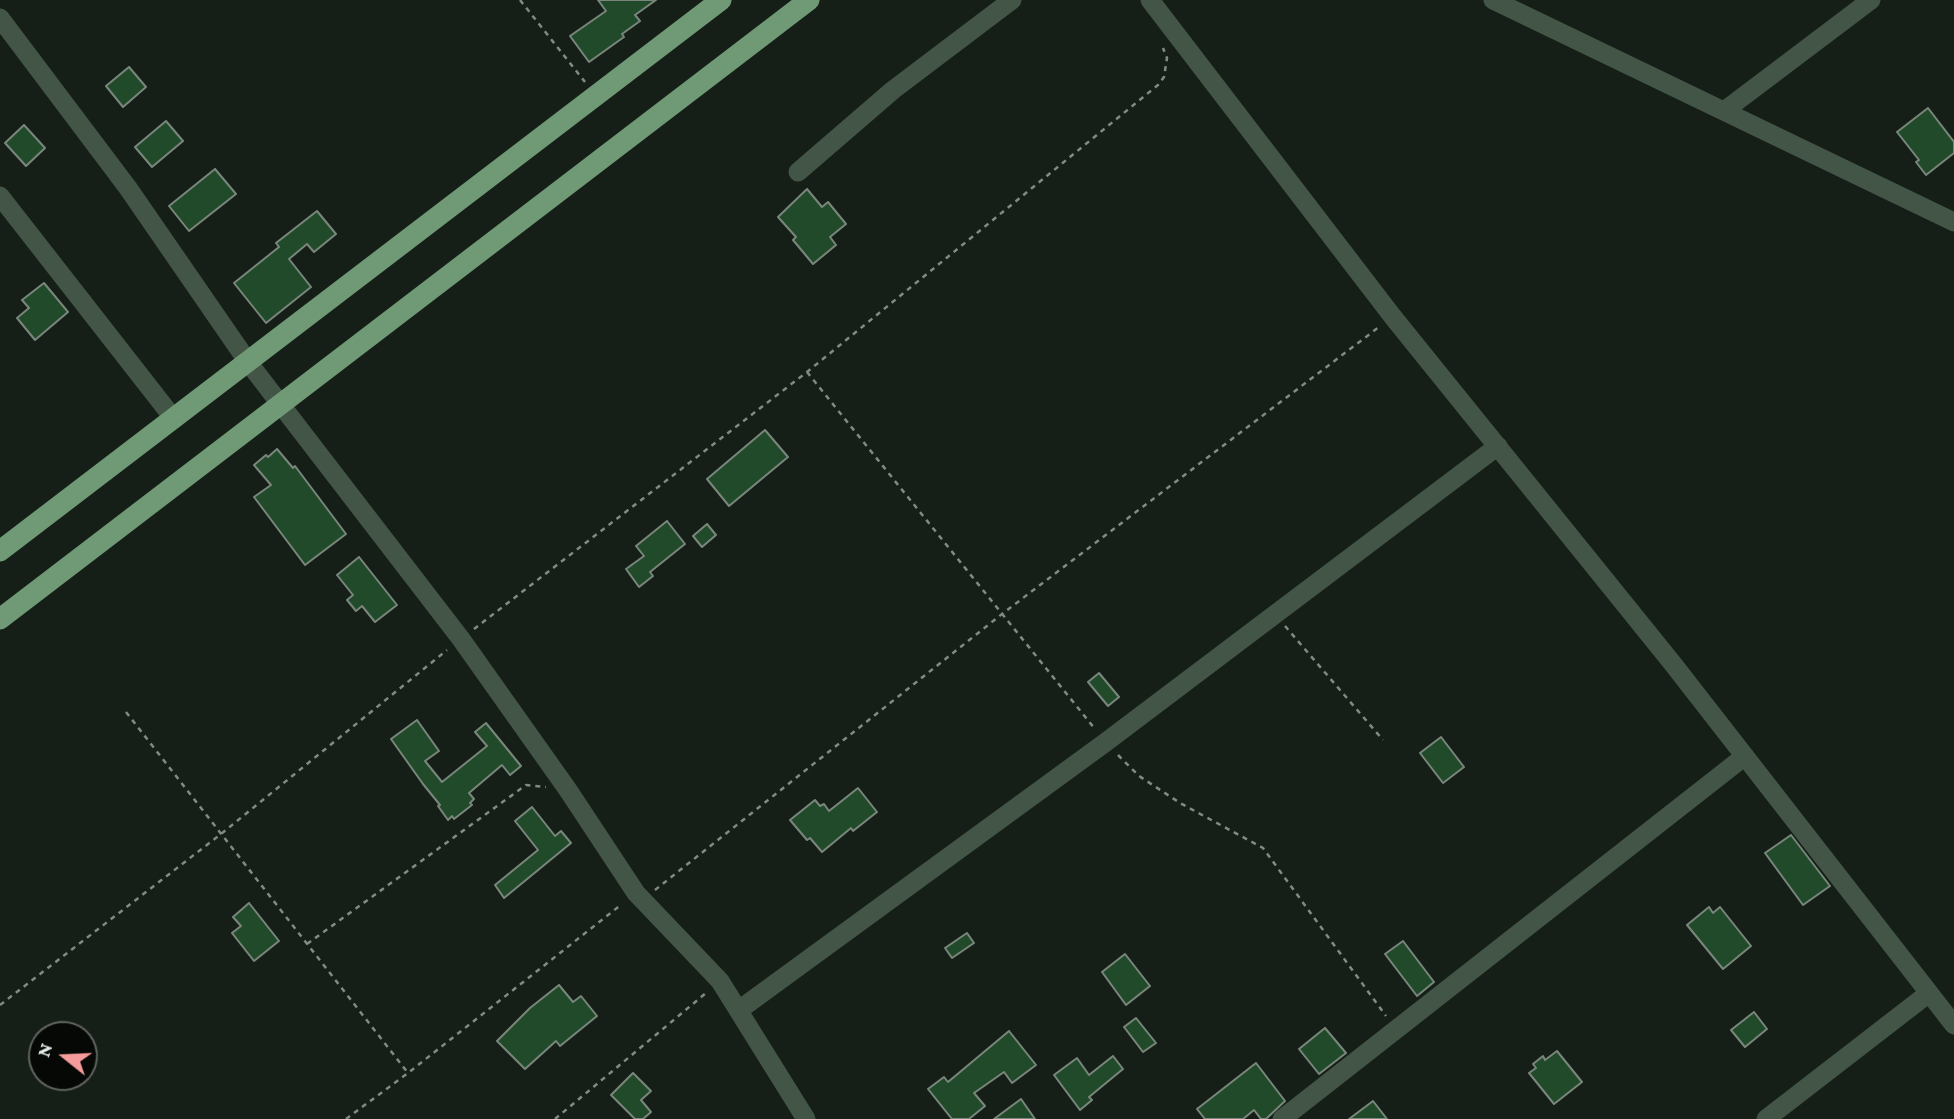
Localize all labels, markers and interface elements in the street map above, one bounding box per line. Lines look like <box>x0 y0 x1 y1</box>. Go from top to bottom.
north arrow <box>28 1021 98 1091</box>
text: N <box>32 1041 56 1059</box>

